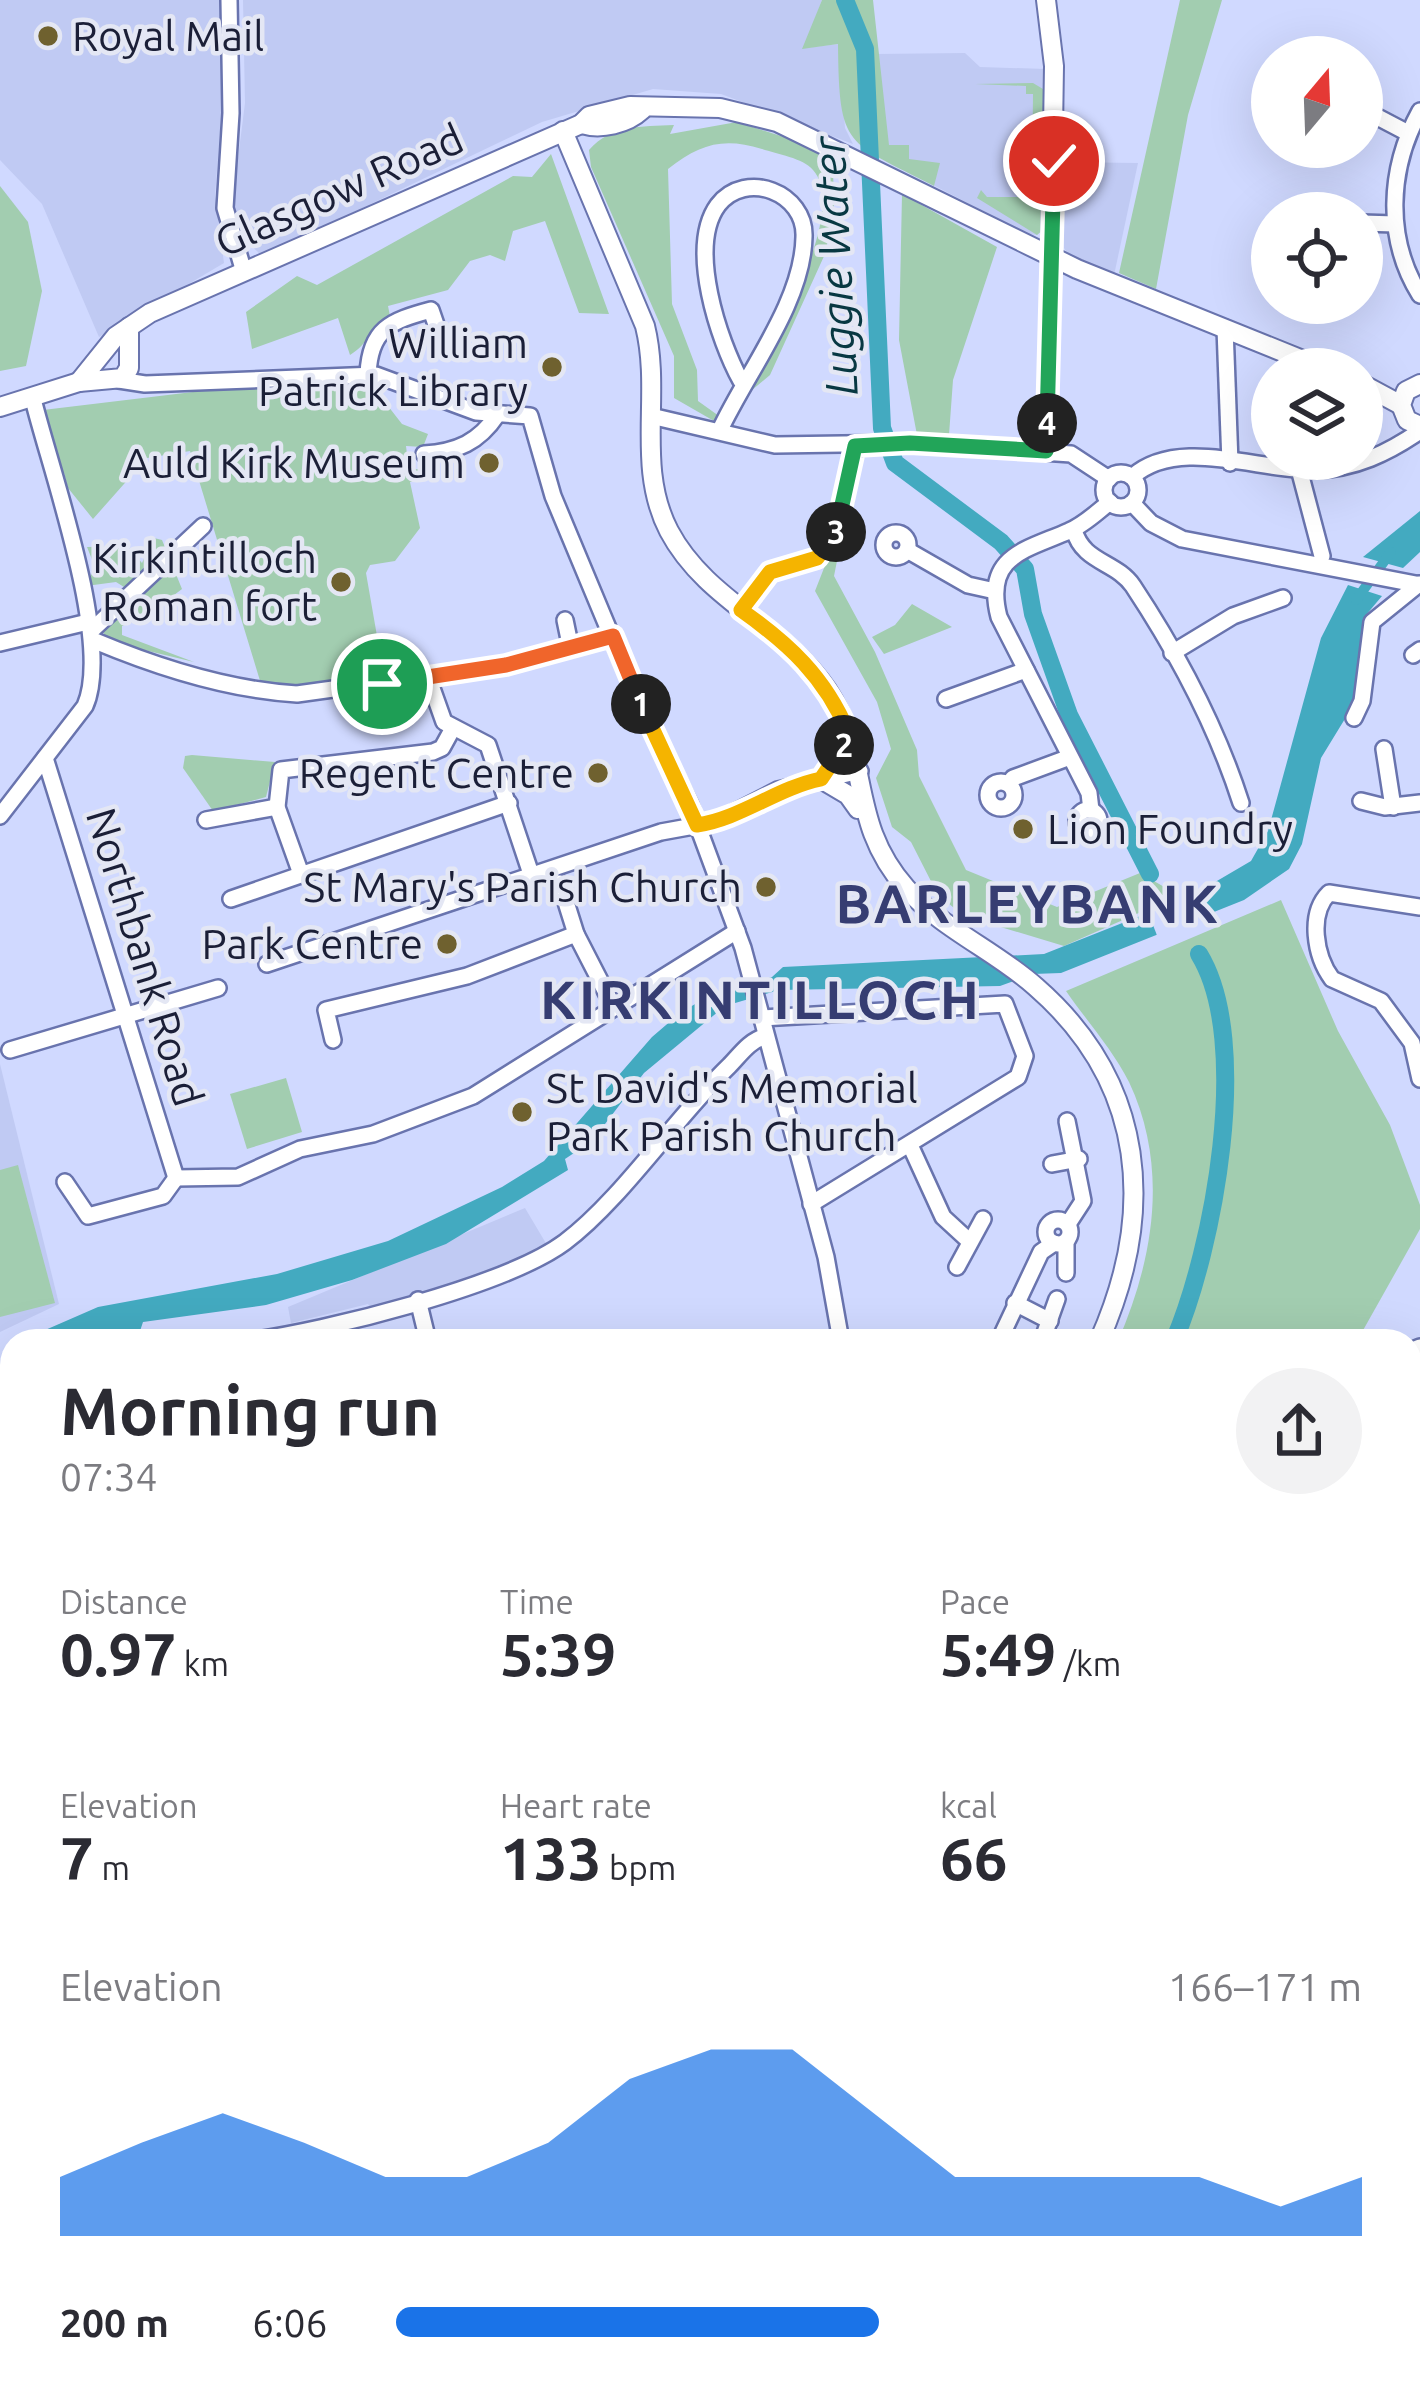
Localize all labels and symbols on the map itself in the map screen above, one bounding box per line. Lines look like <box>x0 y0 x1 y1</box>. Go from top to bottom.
place label: Royal Mail <box>72 12 264 59</box>
marker: Royal Mail <box>35 23 61 49</box>
north arrow <box>1251 36 1383 168</box>
pin <box>1003 110 1105 212</box>
street label: Glasgow Road <box>208 114 470 265</box>
water label: Luggie Water <box>802 133 867 397</box>
place label: William Patrick Library <box>258 319 528 414</box>
marker: William Patrick Library <box>539 354 565 380</box>
pin: 4 <box>1017 393 1077 453</box>
place label: Auld Kirk Museum <box>123 439 465 486</box>
marker: Auld Kirk Museum <box>476 450 502 476</box>
pin: 3 <box>806 502 866 562</box>
place label: Kirkintilloch Roman fort <box>92 534 317 629</box>
marker: Kirkintilloch Roman fort <box>328 569 354 595</box>
pin <box>331 633 433 735</box>
pin: 1 <box>611 674 671 734</box>
pin: 2 <box>814 715 874 775</box>
place label: Regent Centre <box>299 749 574 796</box>
marker: Regent Centre <box>585 760 611 786</box>
street label: Northbank Road <box>78 802 213 1111</box>
place label: Lion Foundry <box>1047 805 1293 852</box>
marker: Lion Foundry <box>1010 816 1036 842</box>
place label: St Mary's Parish Church <box>303 863 742 910</box>
district label: BARLEYBANK <box>835 873 1221 933</box>
marker: St Mary's Parish Church <box>753 874 779 900</box>
place label: Park Centre <box>201 920 423 967</box>
marker: Park Centre <box>434 931 460 957</box>
district label: KIRKINTILLOCH <box>540 969 982 1029</box>
place label: St David's Memorial Park Parish Church <box>546 1064 918 1159</box>
marker: St David's Memorial Park Parish Church <box>509 1099 535 1125</box>

